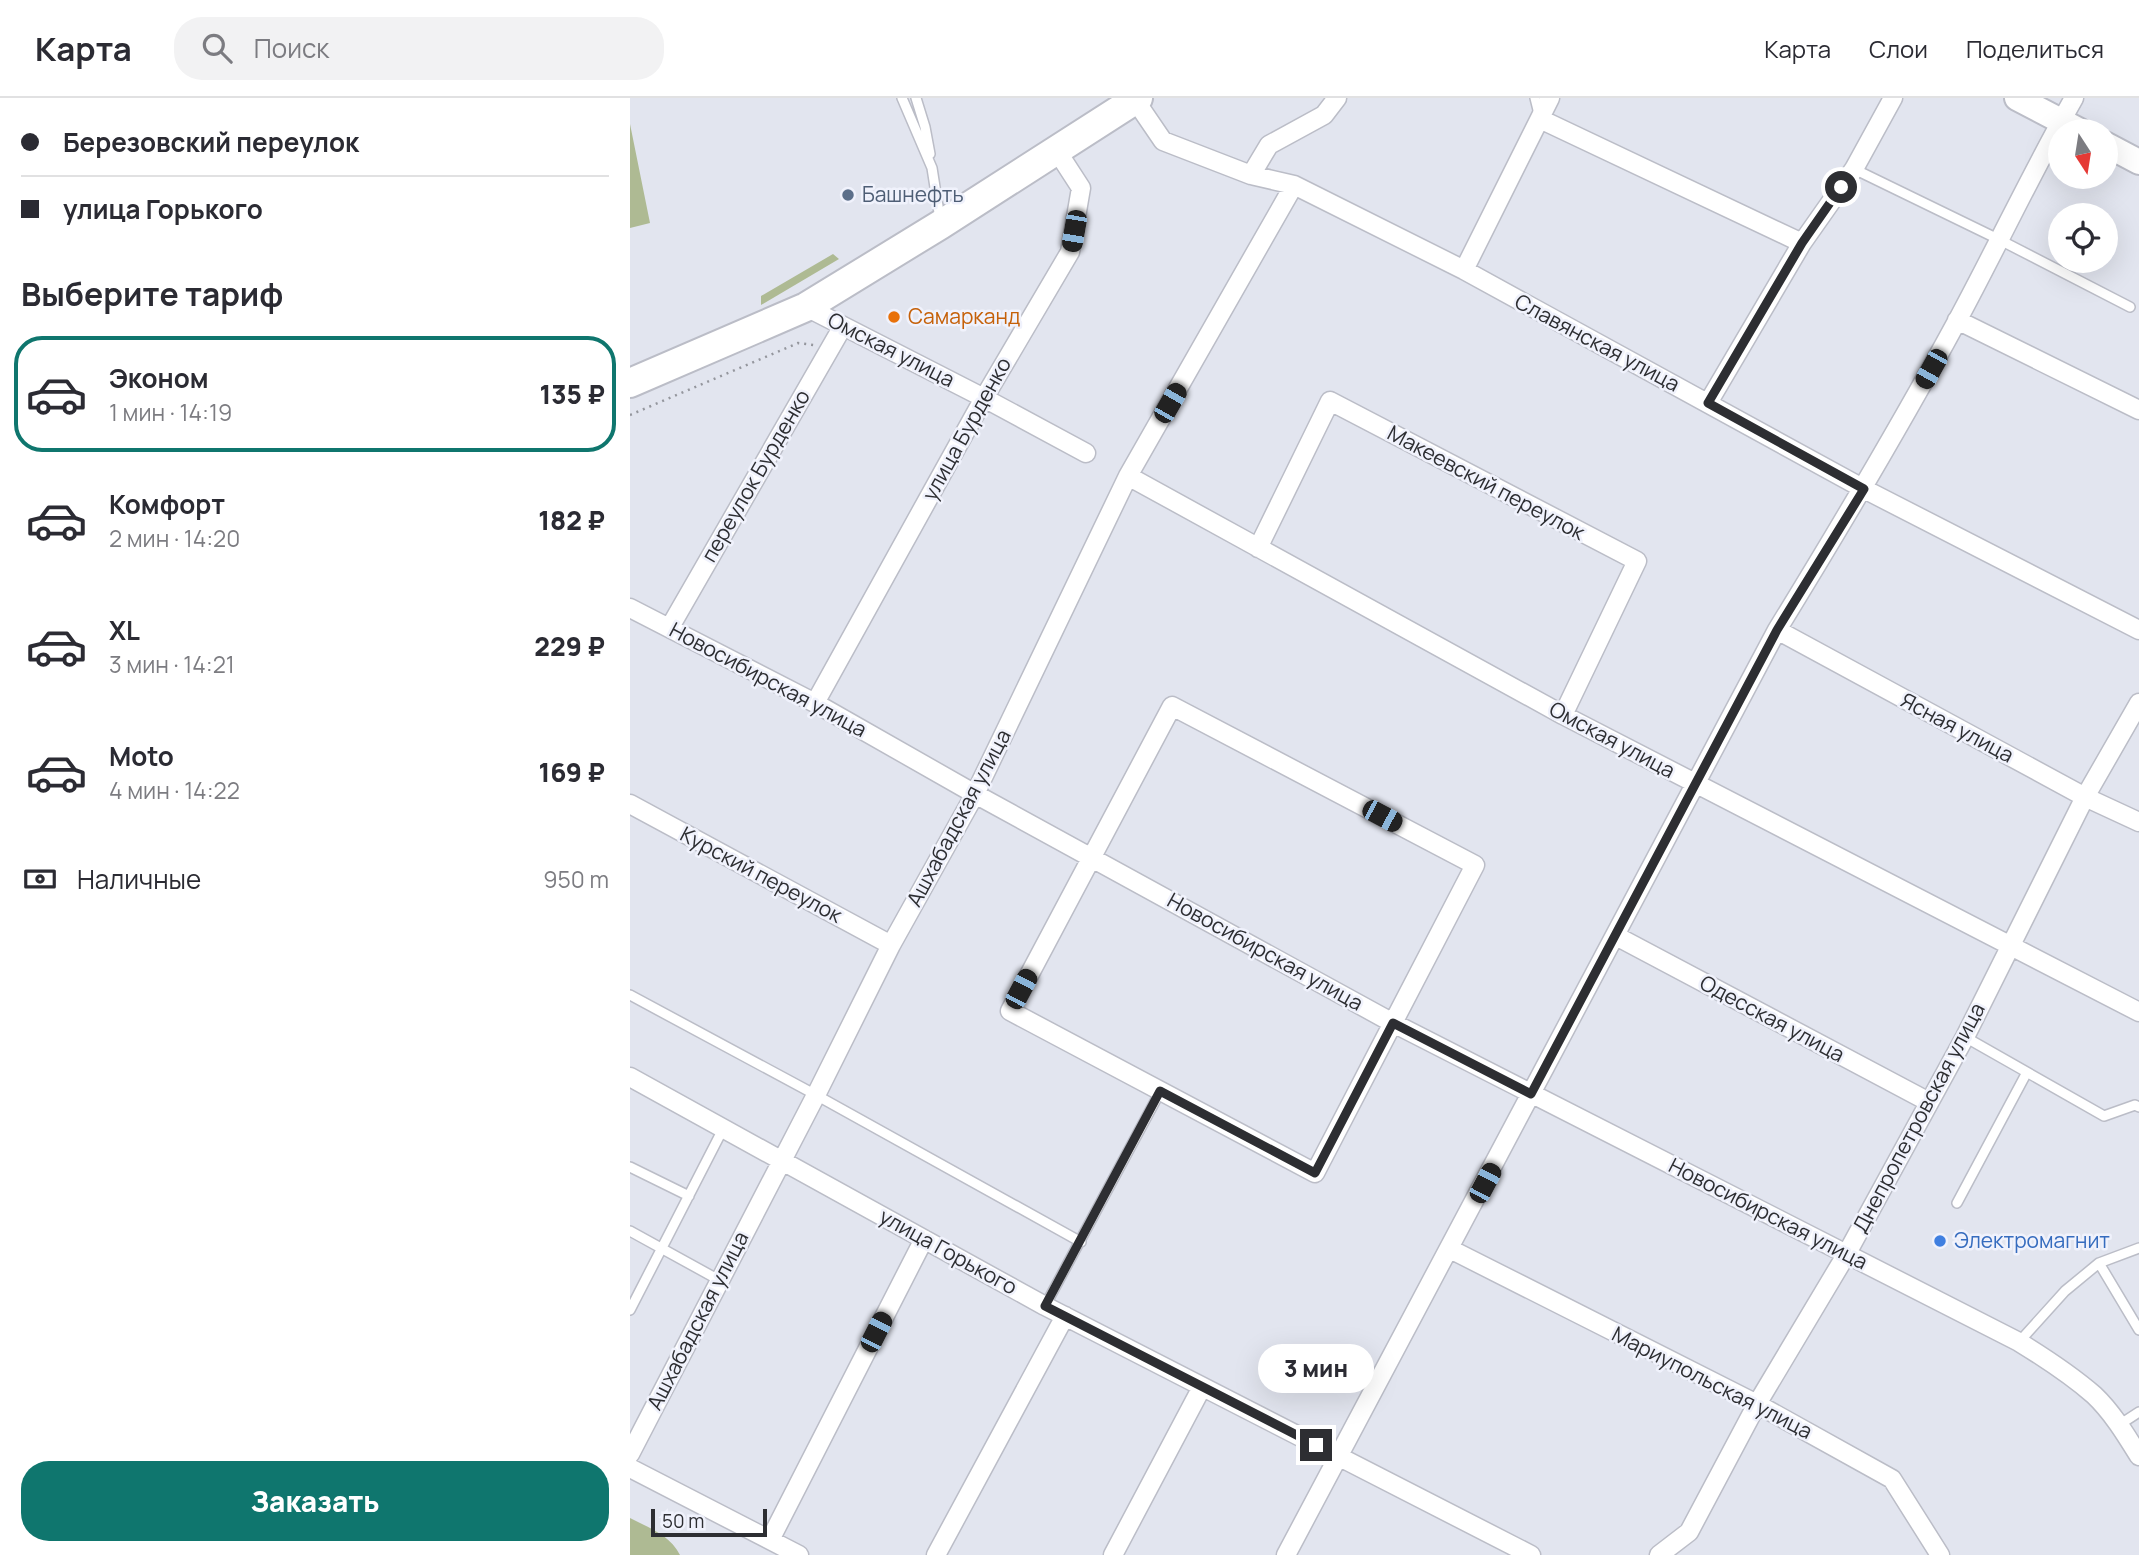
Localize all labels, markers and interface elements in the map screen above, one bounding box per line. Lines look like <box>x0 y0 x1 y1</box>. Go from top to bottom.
search box <box>174 17 664 80</box>
text: Карта <box>35 26 132 71</box>
icon: search <box>198 29 236 67</box>
text: Поиск <box>254 30 329 66</box>
text: Карта <box>1764 32 1831 65</box>
text: Слои <box>1869 32 1928 65</box>
text: Поделиться <box>1966 32 2104 65</box>
north arrow <box>2048 119 2118 189</box>
map controls <box>2048 119 2118 273</box>
text: Березовский переулок <box>63 124 359 160</box>
route start <box>1825 171 1857 203</box>
place label: Башнефть <box>862 180 964 208</box>
marker: Башнефть <box>840 187 856 203</box>
text: улица Горького <box>63 191 263 227</box>
button: locate <box>2048 203 2118 273</box>
car <box>1061 208 1088 254</box>
text: Выберите тариф <box>21 272 283 316</box>
street label: Славянская улица <box>1510 287 1685 397</box>
place label: Самарканд <box>908 302 1020 330</box>
street label: Омская улица <box>823 305 960 393</box>
marker: Самарканд <box>886 309 902 325</box>
car <box>1912 346 1951 392</box>
street label: улица Бурденко <box>915 352 1017 505</box>
text: Эконом <box>109 360 209 396</box>
icon: car <box>25 363 88 426</box>
text: 135 ₽ <box>539 376 605 412</box>
car <box>1151 380 1190 426</box>
street label: переулок Бурденко <box>694 384 816 567</box>
text: 1 мин · 14:19 <box>109 396 232 428</box>
street label: Макеевский переулок <box>1383 418 1590 546</box>
text: Комфорт <box>109 486 225 522</box>
icon: car <box>25 489 88 552</box>
text: 182 ₽ <box>538 502 605 538</box>
text: 2 мин · 14:20 <box>109 522 240 554</box>
text: XL <box>109 612 140 648</box>
icon: car <box>25 615 88 678</box>
street label: Новосибирская улица <box>665 615 872 743</box>
text: 229 ₽ <box>534 628 605 664</box>
text: 3 мин · 14:21 <box>109 648 235 680</box>
street label: Ясная улица <box>1896 686 2019 769</box>
street label: Омская улица <box>1545 694 1680 784</box>
street label: Ашхабадская улица <box>900 724 1017 911</box>
text: Moto <box>109 738 174 774</box>
icon: car <box>25 741 88 804</box>
text: 169 ₽ <box>538 754 605 790</box>
text: 4 мин · 14:22 <box>109 774 240 806</box>
car <box>1359 797 1406 835</box>
street label: Курский переулок <box>676 820 848 929</box>
icon: cash <box>21 860 59 898</box>
text: Наличные <box>77 861 201 897</box>
text: 950 m <box>543 863 609 895</box>
street label: Новосибирская улица <box>1163 886 1368 1017</box>
car <box>1002 966 1041 1012</box>
street label: Одесская улица <box>1695 968 1850 1068</box>
street label: Днепропетровская улица <box>1846 998 1991 1237</box>
street label: Новосибирская улица <box>1664 1151 1873 1275</box>
car <box>1466 1160 1505 1206</box>
street label: улица Горького <box>874 1202 1022 1301</box>
street label: Ашхабадская улица <box>640 1226 754 1415</box>
place label: Электромагнит <box>1954 1226 2110 1254</box>
marker: Электромагнит <box>1932 1233 1948 1249</box>
car <box>858 1309 895 1355</box>
street label: Мариупольская улица <box>1608 1319 1817 1445</box>
callout: 3 мин <box>1258 1344 1374 1392</box>
text: 3 мин <box>1284 1352 1348 1384</box>
route end <box>1300 1429 1332 1461</box>
button: Заказать <box>21 1461 609 1541</box>
scale bar <box>651 1506 766 1538</box>
text: 50 m <box>662 1508 704 1534</box>

